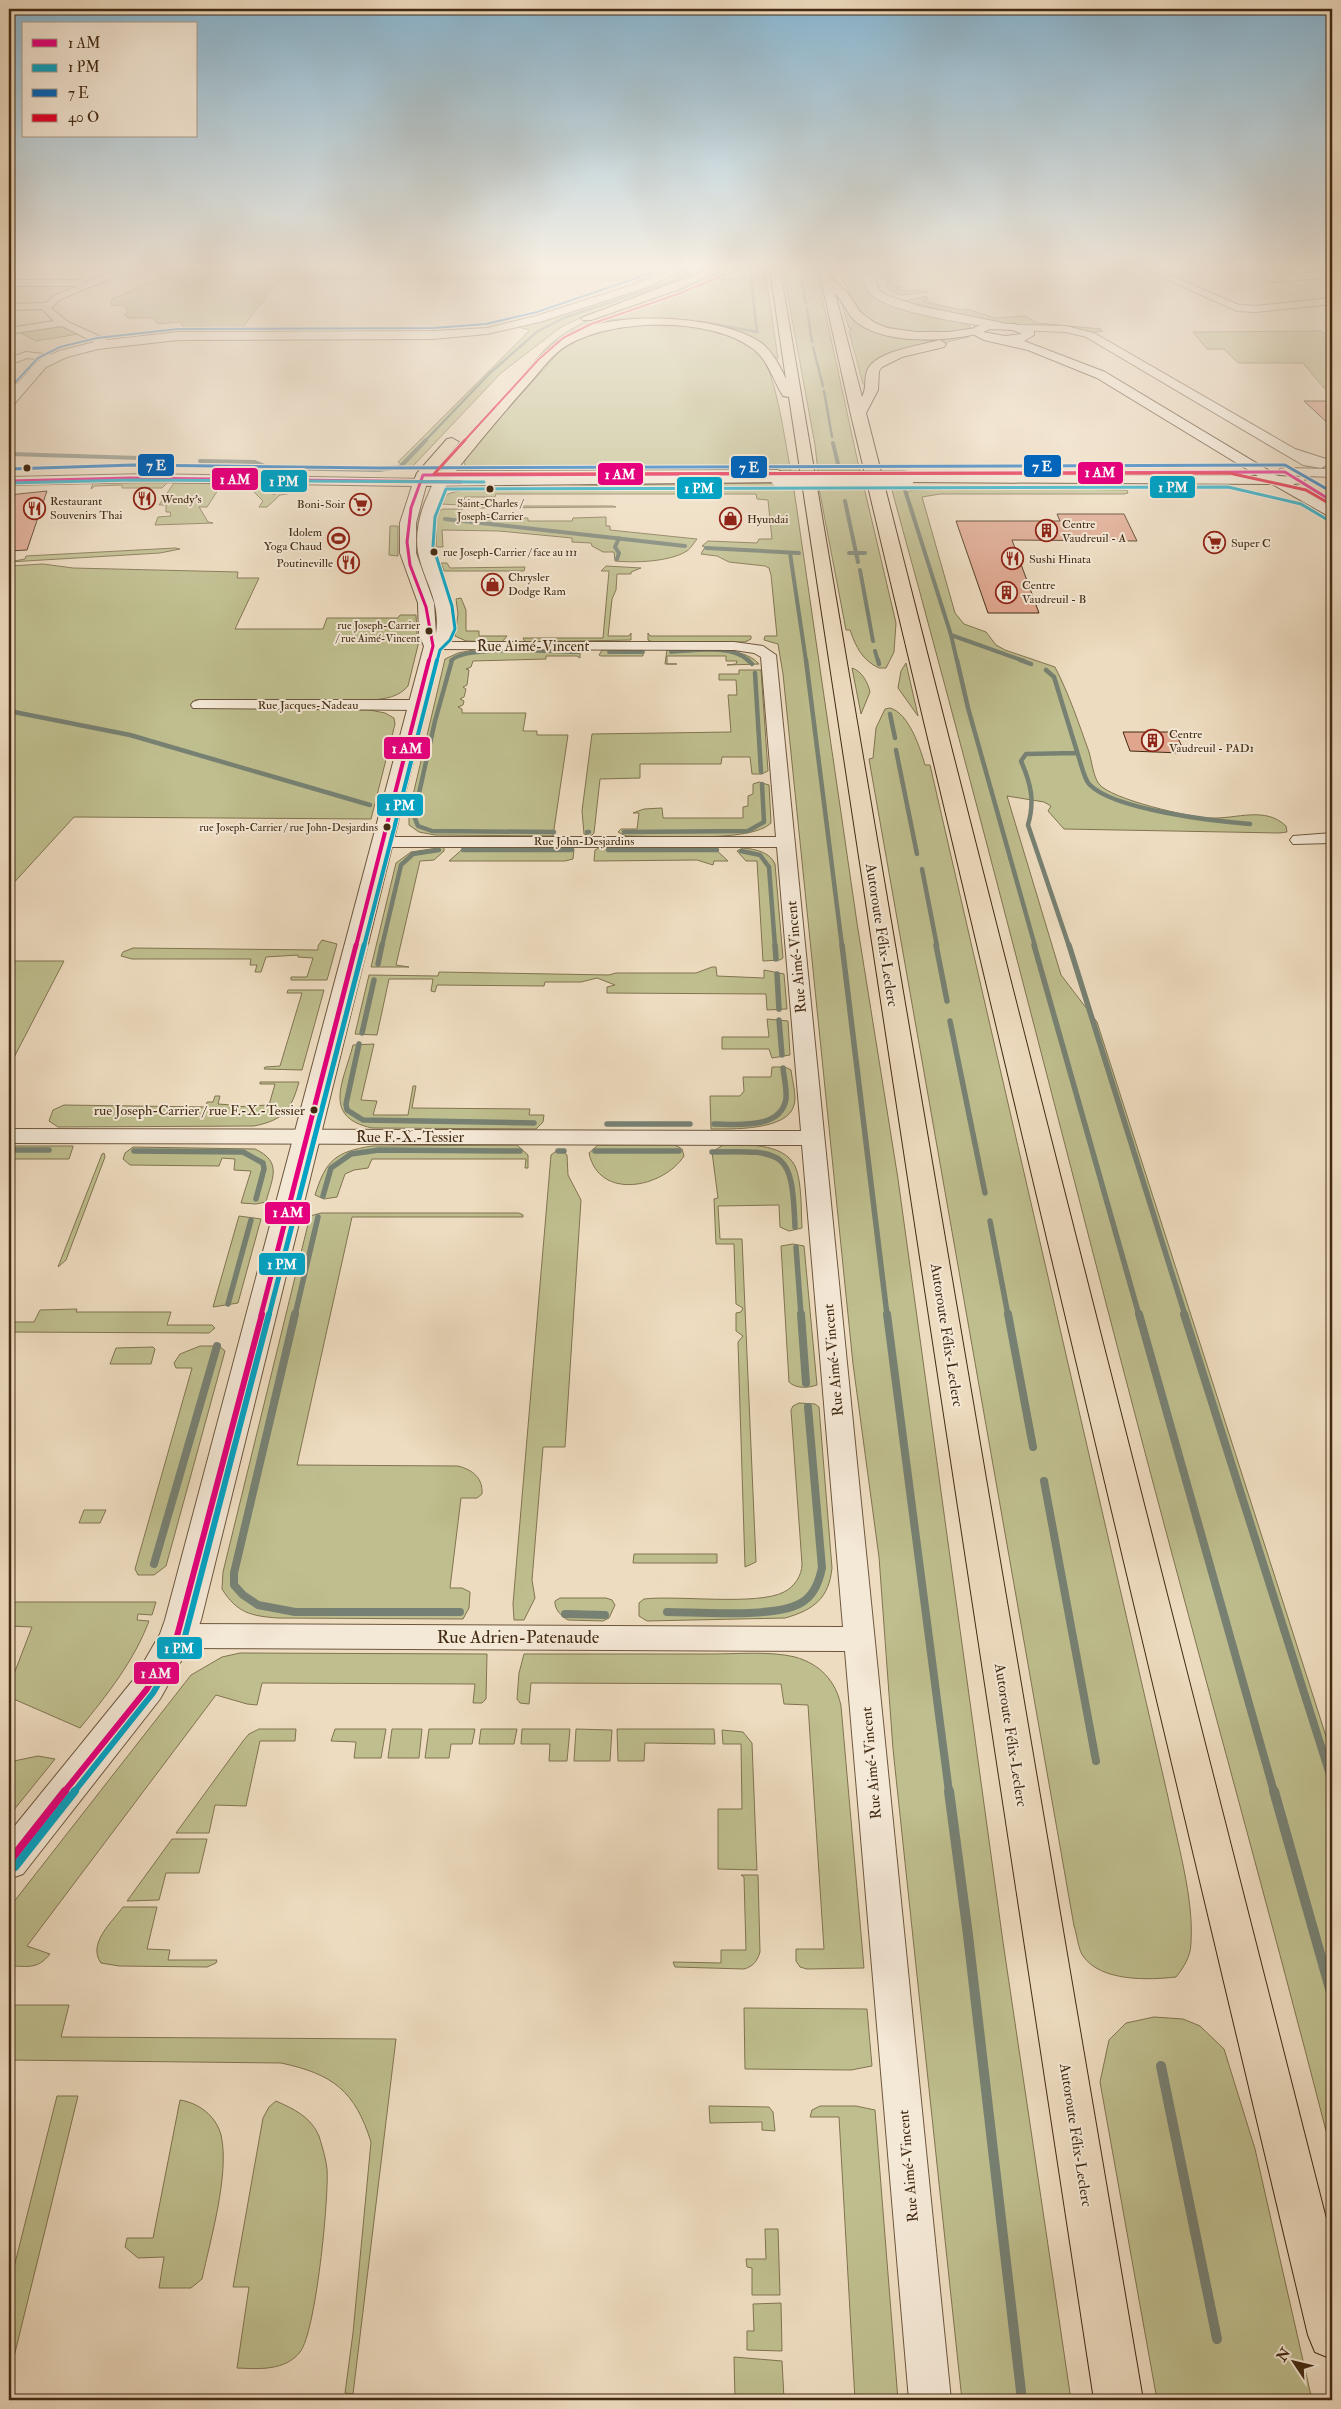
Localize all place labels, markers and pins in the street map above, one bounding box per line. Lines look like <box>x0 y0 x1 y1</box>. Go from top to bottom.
unlabelled marker <box>22 463 32 473</box>
marker: Saint-Charles / Joseph-Carrier <box>485 484 495 494</box>
restaurant icon: Wendy's <box>133 487 157 511</box>
place label: Wendy's <box>160 492 202 507</box>
supermarket icon: Boni-Soir <box>349 492 373 516</box>
place label: Restaurant Souvenirs Thai <box>50 494 123 523</box>
restaurant icon: Restaurant Souvenirs Thai <box>22 496 46 520</box>
place label: Boni-Soir <box>297 497 346 512</box>
place label: Saint-Charles / Joseph-Carrier <box>456 497 524 524</box>
shop icon: Hyundai <box>719 507 743 531</box>
place label: Hyundai <box>747 512 788 527</box>
place label: Centre Vaudreuil - A <box>1062 517 1127 546</box>
building icon: Centre Vaudreuil - A <box>1034 519 1058 543</box>
place label: Idolem Yoga Chaud <box>264 525 323 554</box>
sports icon: Idolem Yoga Chaud <box>326 527 350 551</box>
supermarket icon: Super C <box>1203 531 1227 555</box>
place label: Super C <box>1231 536 1271 551</box>
place label: rue Joseph-Carrier / face au 111 <box>443 546 577 560</box>
marker: rue Joseph-Carrier / face au 111 <box>429 547 439 557</box>
restaurant icon: Sushi Hinata <box>1001 547 1025 571</box>
restaurant icon: Poutineville <box>337 551 361 575</box>
place label: Sushi Hinata <box>1029 552 1092 567</box>
place label: Poutineville <box>277 556 333 571</box>
place label: Chrysler Dodge Ram <box>508 570 566 599</box>
shop icon: Chrysler Dodge Ram <box>480 572 504 596</box>
place label: Centre Vaudreuil - B <box>1022 578 1087 607</box>
building icon: Centre Vaudreuil - B <box>994 580 1018 604</box>
place label: rue Joseph-Carrier / rue Aimé-Vincent <box>335 619 421 645</box>
marker: rue Joseph-Carrier / rue Aimé-Vincent <box>424 626 434 636</box>
place label: Centre Vaudreuil - PAD1 <box>1169 727 1254 756</box>
building icon: Centre Vaudreuil - PAD1 <box>1141 729 1165 753</box>
place label: rue Joseph-Carrier / rue John-Desjardins <box>199 821 378 835</box>
marker: rue Joseph-Carrier / rue John-Desjardins <box>382 822 392 832</box>
place label: rue Joseph-Carrier / rue F.-X.-Tessier <box>94 1102 306 1120</box>
marker: rue Joseph-Carrier / rue F.-X.-Tessier <box>309 1105 319 1115</box>

